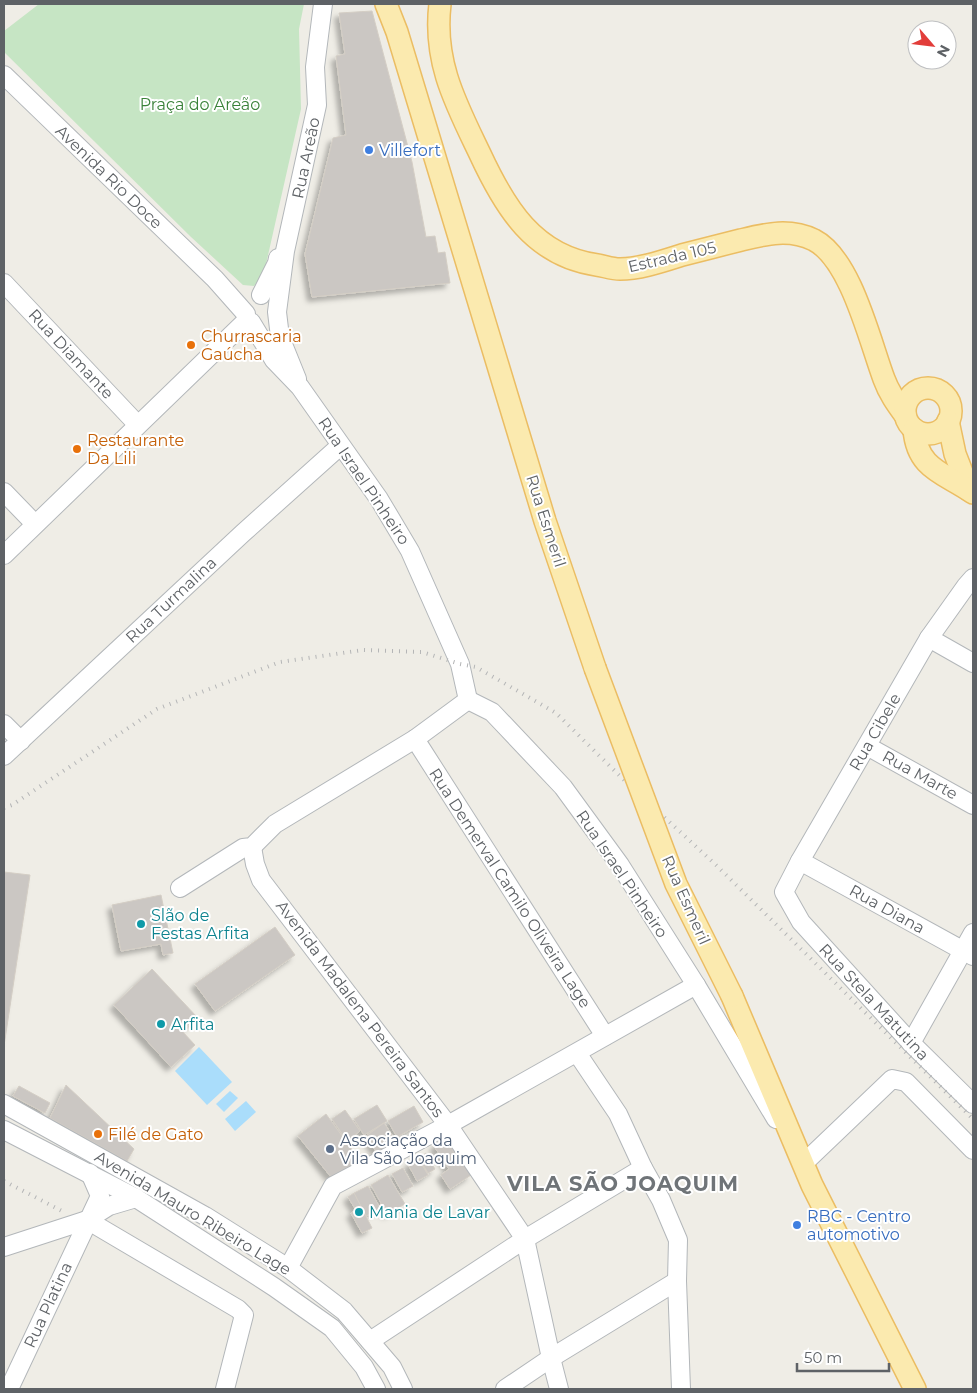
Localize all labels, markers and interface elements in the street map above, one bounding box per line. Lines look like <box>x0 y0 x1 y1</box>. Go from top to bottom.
north arrow <box>907 20 957 70</box>
text: N <box>933 42 954 60</box>
park label: Praça do Areão <box>140 95 260 114</box>
street label: Rua Areão <box>288 116 324 200</box>
street label: Avenida Rio Doce <box>52 121 166 233</box>
place label: Villefort <box>379 141 441 160</box>
marker: Villefort <box>363 144 375 156</box>
street label: Estrada 105 <box>626 238 718 276</box>
street label: Rua Diamante <box>24 305 118 403</box>
place label: Churrascaria Gaúcha <box>201 327 302 364</box>
marker: Churrascaria Gaúcha <box>185 339 197 351</box>
street label: Rua Israel Pinheiro <box>314 414 414 548</box>
place label: Restaurante Da Lili <box>87 431 184 468</box>
marker: Restaurante Da Lili <box>71 443 83 455</box>
street label: Rua Esmeril <box>522 472 570 570</box>
street label: Rua Turmalina <box>122 553 220 647</box>
street label: Rua Cibele <box>845 690 905 774</box>
street label: Rua Marte <box>879 747 961 803</box>
street label: Rua Demerval Camilo Oliveira Lage <box>425 764 595 1012</box>
street label: Rua Israel Pinheiro <box>572 807 672 941</box>
street label: Rua Esmeril <box>658 852 714 948</box>
street label: Rua Diana <box>846 881 928 937</box>
street label: Avenida Madalena Pereira Santos <box>272 897 448 1121</box>
place label: Slão de Festas Arfita <box>151 906 249 943</box>
marker: Slão de Festas Arfita <box>135 918 147 930</box>
street label: Rua Stela Matutina <box>815 940 933 1064</box>
place label: Arfita <box>171 1015 215 1034</box>
marker: Arfita <box>155 1018 167 1030</box>
place label: Filé de Gato <box>108 1125 203 1144</box>
marker: Filé de Gato <box>92 1128 104 1140</box>
place label: Associação da Vila São Joaquim <box>340 1131 477 1168</box>
marker: Associação da Vila São Joaquim <box>324 1143 336 1155</box>
street label: Avenida Mauro Ribeiro Lage <box>92 1147 294 1279</box>
district label: VILA SÃO JOAQUIM <box>506 1171 739 1196</box>
place label: Mania de Lavar <box>369 1203 490 1222</box>
marker: Mania de Lavar <box>353 1206 365 1218</box>
place label: RBC - Centro automotivo <box>807 1207 911 1244</box>
marker: RBC - Centro automotivo <box>791 1219 803 1231</box>
street label: Rua Platina <box>20 1259 76 1351</box>
scale bar <box>797 1340 890 1372</box>
text: 50 m <box>804 1348 842 1367</box>

